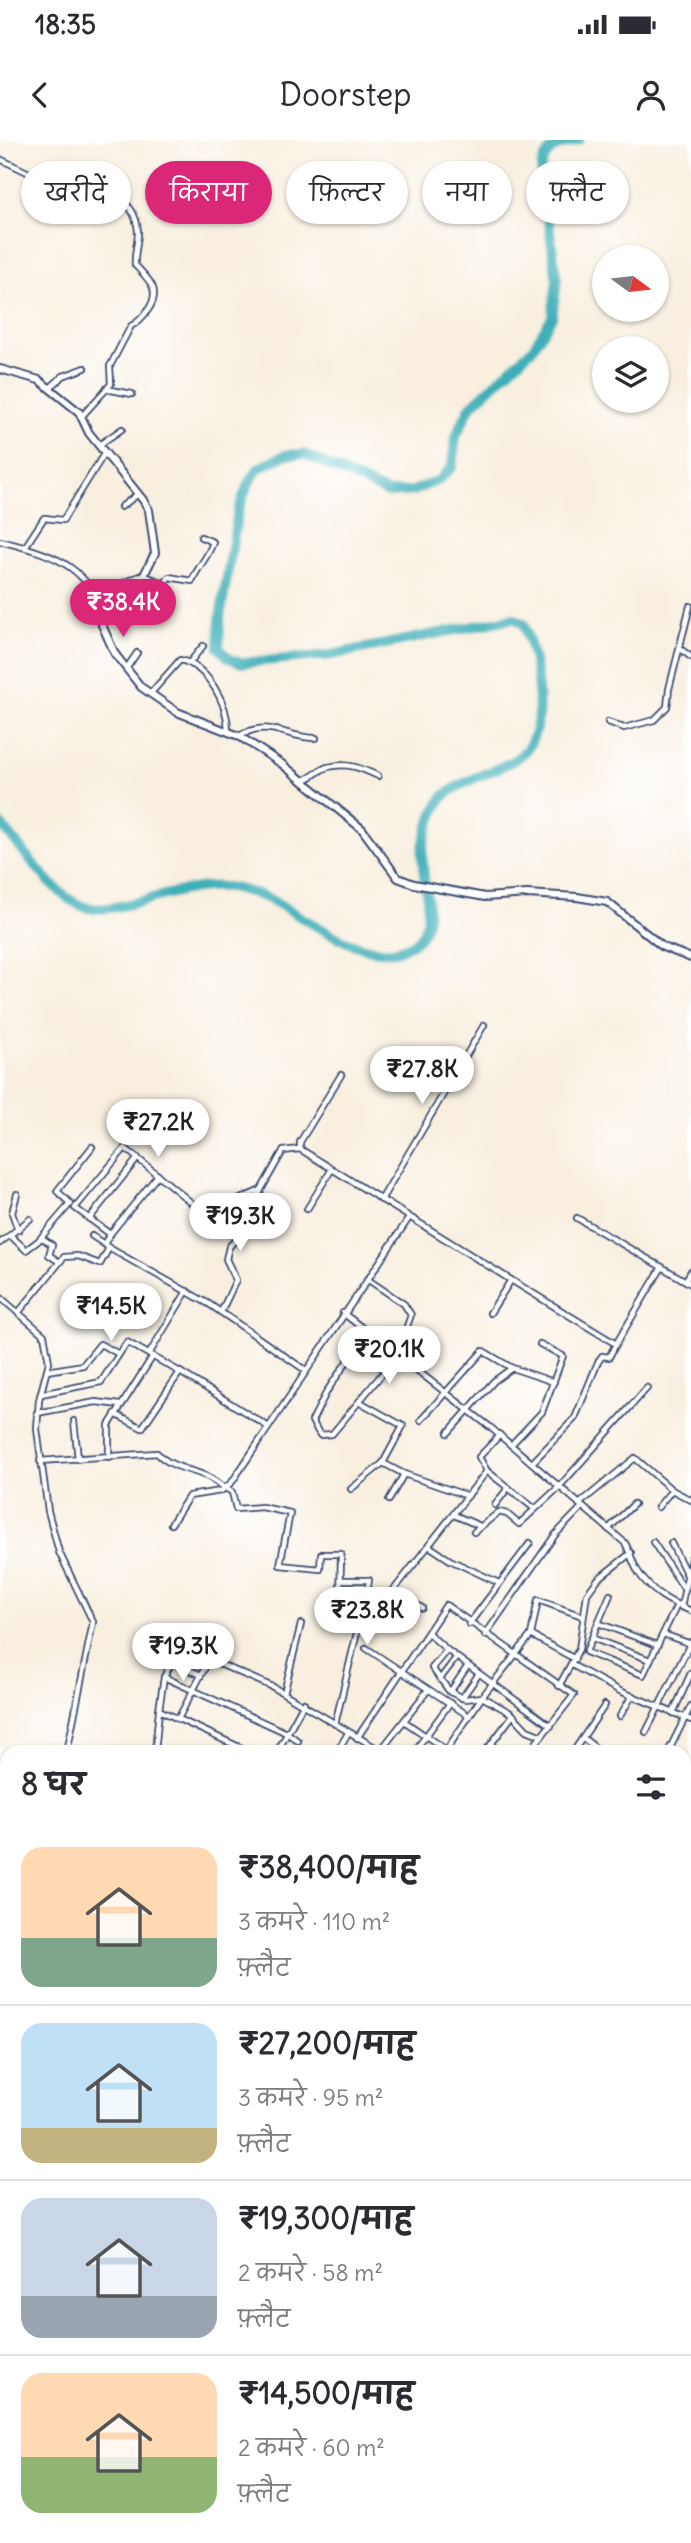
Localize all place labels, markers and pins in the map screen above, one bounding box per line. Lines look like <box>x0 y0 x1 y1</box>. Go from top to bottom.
pin: ₹38.4K <box>66 580 180 639</box>
pin: ₹27.8K <box>365 1046 479 1106</box>
pin: ₹27.2K <box>101 1100 215 1159</box>
pin: ₹19.3K <box>183 1194 297 1253</box>
pin: ₹14.5K <box>54 1284 168 1343</box>
pin: ₹20.1K <box>332 1326 446 1386</box>
pin: ₹23.8K <box>310 1588 424 1647</box>
pin: ₹19.3K <box>126 1624 240 1683</box>

